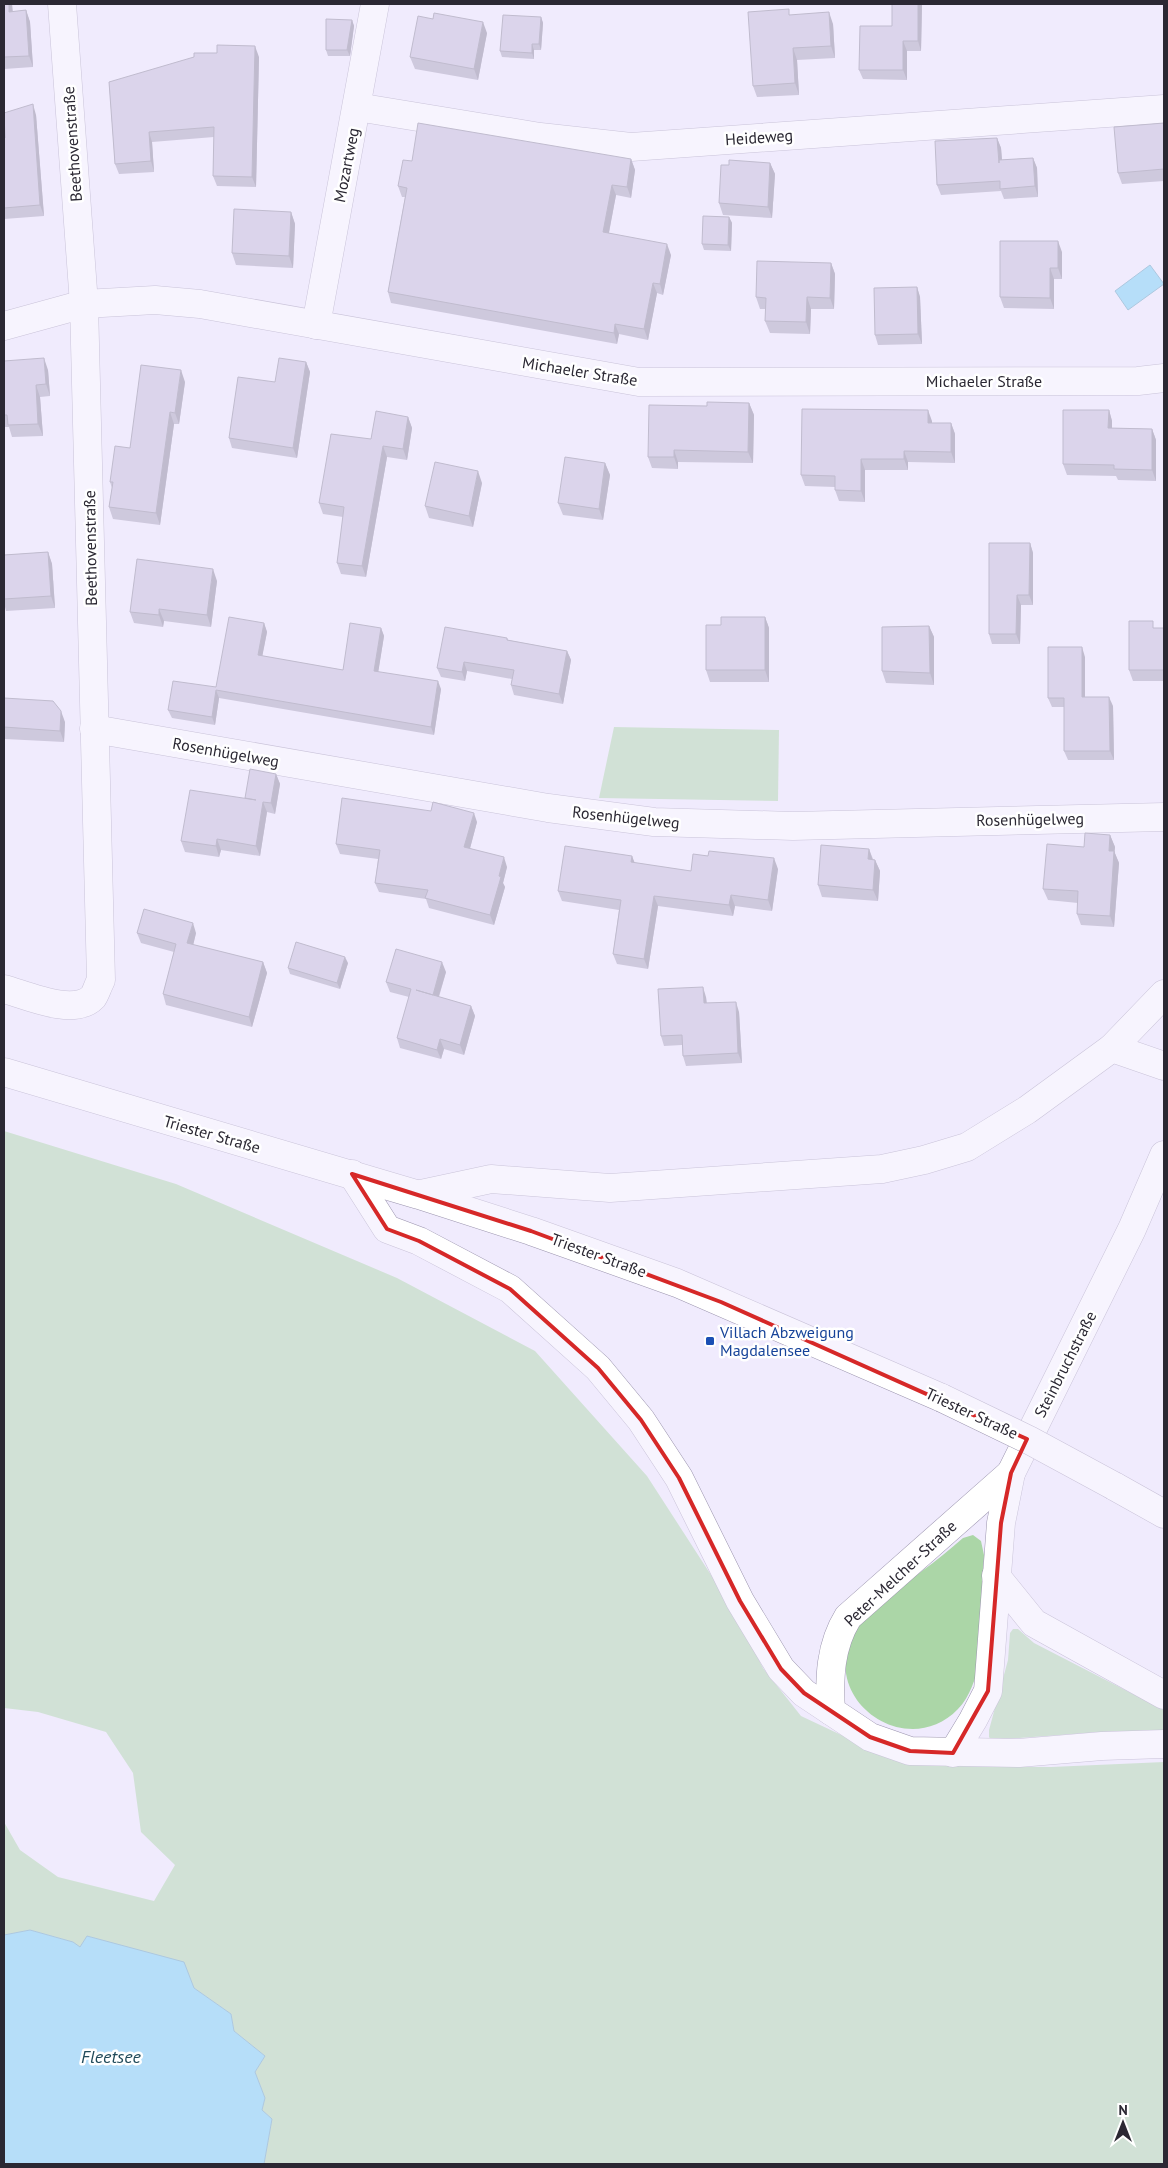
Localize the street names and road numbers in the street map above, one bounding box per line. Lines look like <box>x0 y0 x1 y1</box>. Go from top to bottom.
street label: Beethovenstraße <box>58 86 86 202</box>
street label: Heideweg <box>724 125 794 149</box>
street label: Mozartweg <box>329 126 363 204</box>
street label: Michaeler Straße <box>521 352 639 390</box>
street label: Michaeler Straße <box>926 371 1042 391</box>
street label: Beethovenstraße <box>79 490 101 606</box>
street label: Rosenhügelweg <box>171 733 281 771</box>
street label: Rosenhügelweg <box>571 801 681 833</box>
street label: Rosenhügelweg <box>976 808 1084 830</box>
street label: Triester Straße <box>161 1111 263 1157</box>
street label: Triester Straße <box>549 1229 649 1281</box>
street label: Steinbruchstraße <box>1030 1307 1100 1421</box>
street label: Triester Straße <box>923 1383 1021 1443</box>
street label: Peter-Melcher-Straße <box>840 1516 960 1630</box>

